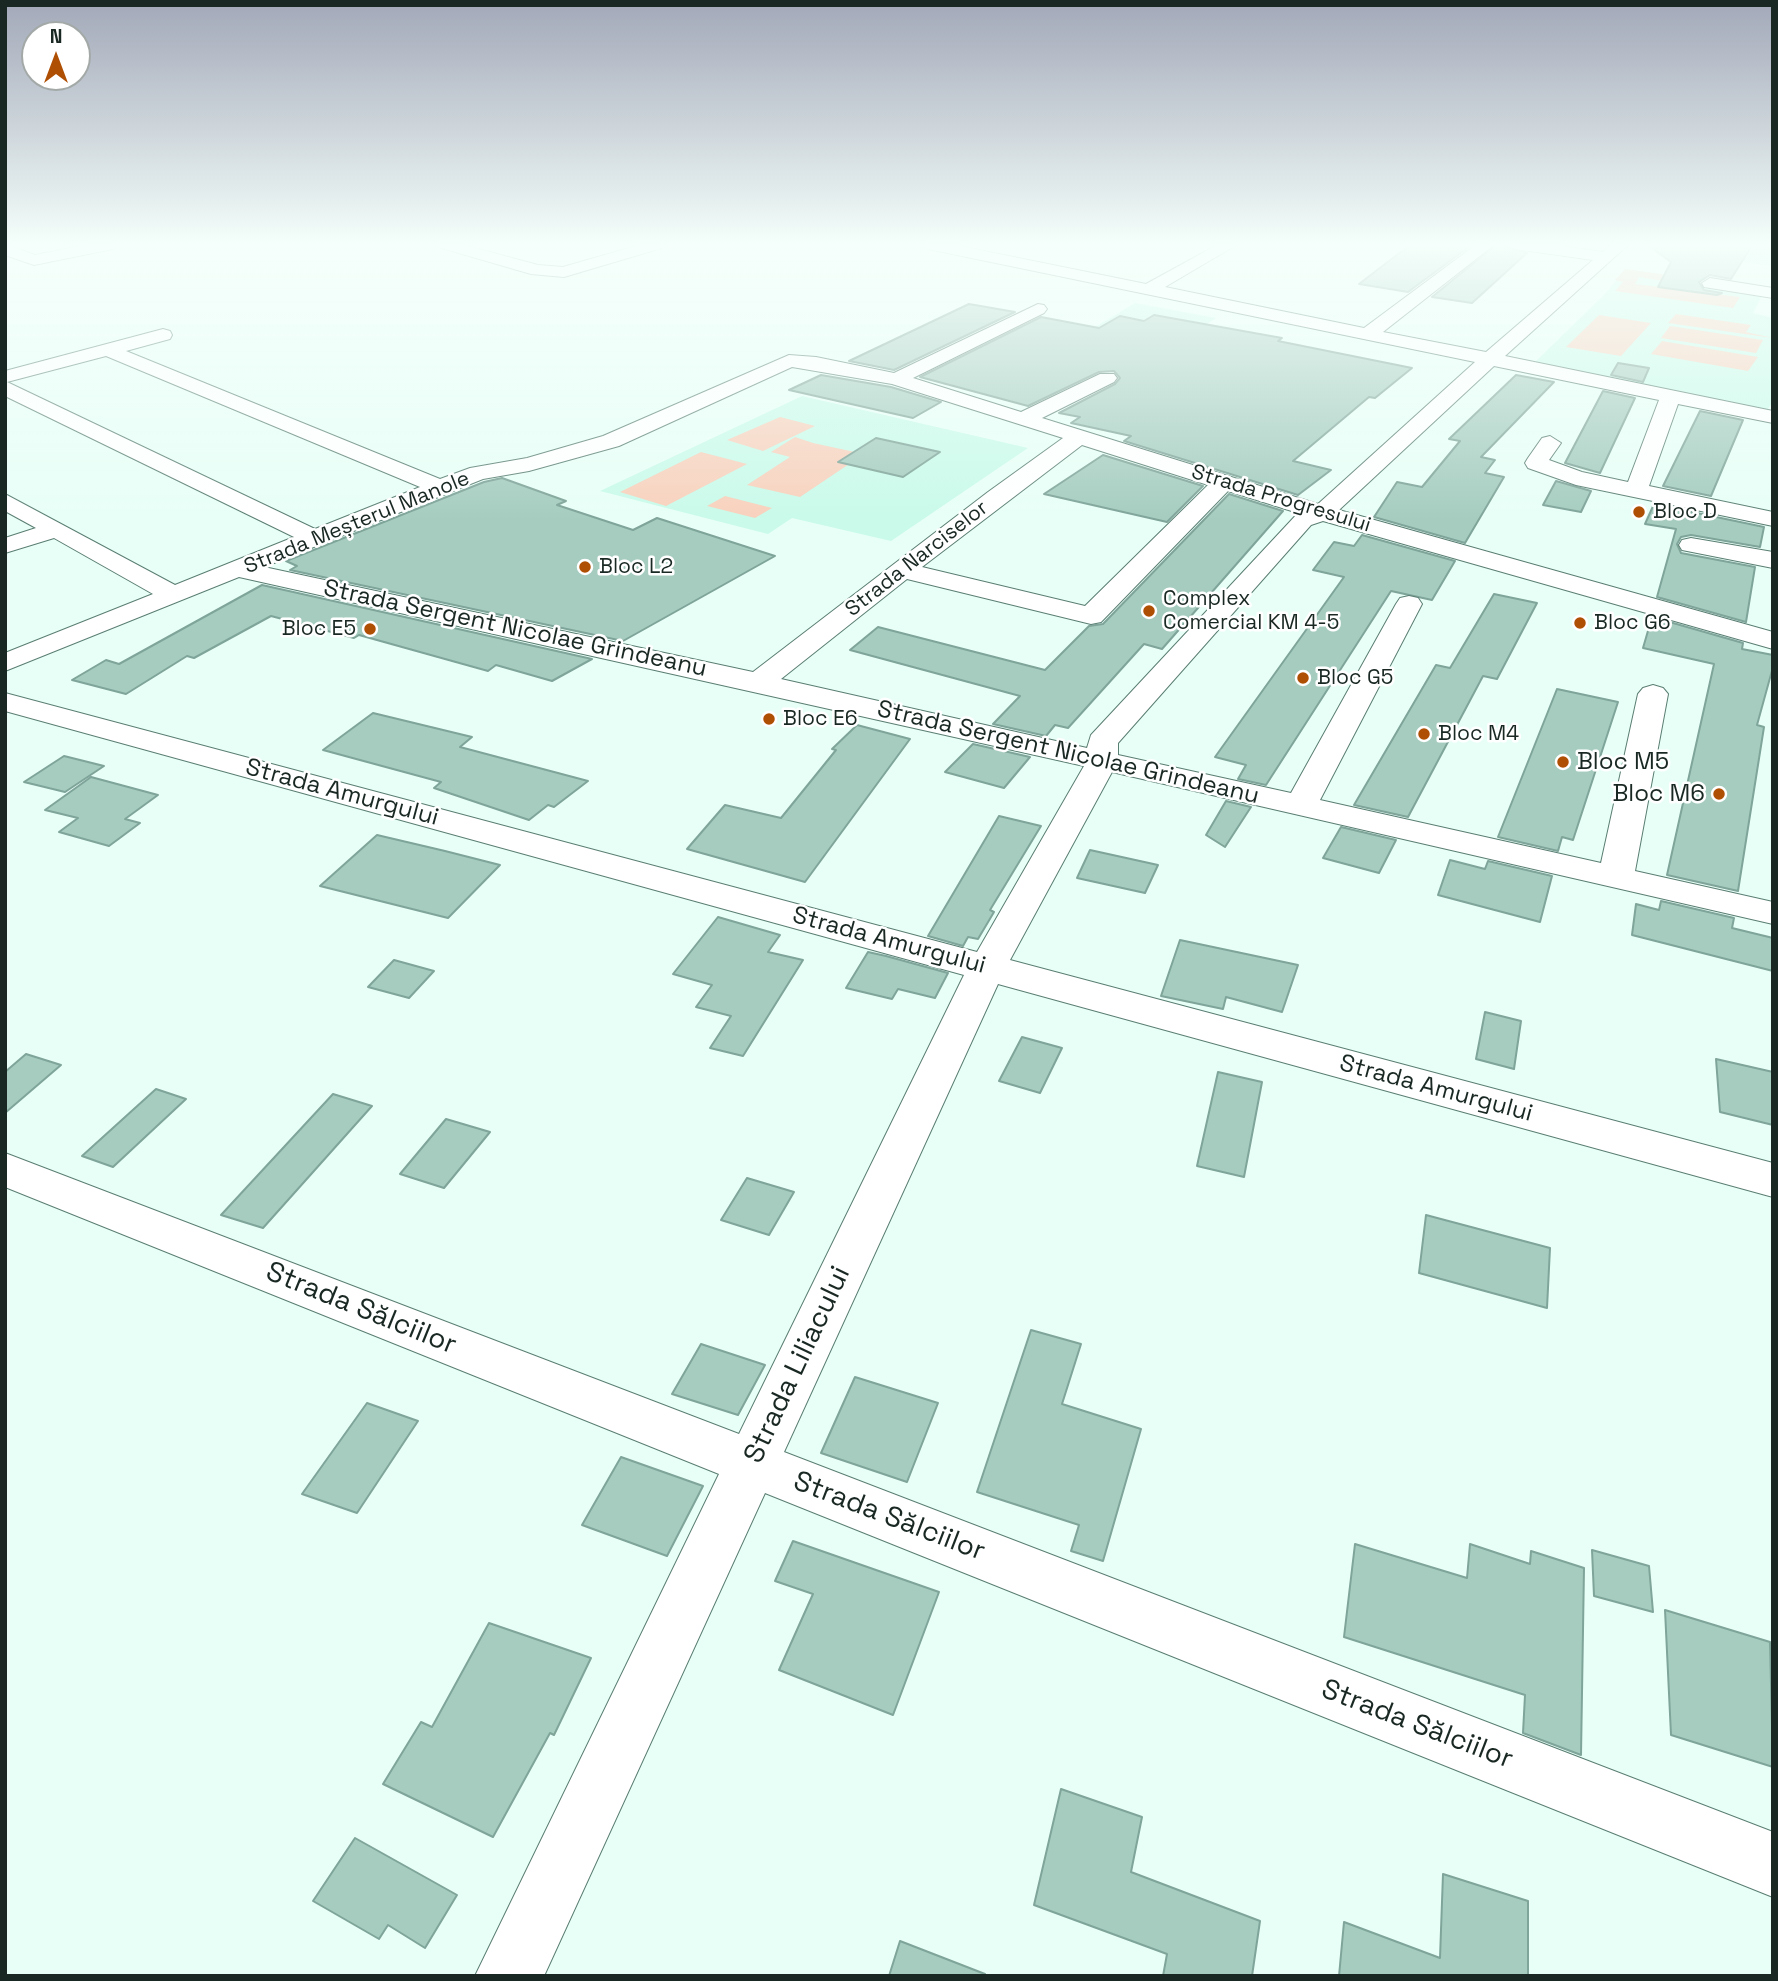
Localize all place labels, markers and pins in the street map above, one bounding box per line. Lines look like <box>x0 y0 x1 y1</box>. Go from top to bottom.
place label: Bloc D <box>1653 499 1717 525</box>
marker: Bloc D <box>1631 504 1647 520</box>
place label: Bloc L2 <box>599 554 673 580</box>
marker: Bloc L2 <box>577 559 593 575</box>
place label: Complex Comercial KM 4-5 <box>1163 586 1339 636</box>
marker: Complex Comercial KM 4-5 <box>1141 603 1157 619</box>
place label: Bloc G6 <box>1594 610 1671 636</box>
marker: Bloc G6 <box>1572 615 1588 631</box>
place label: Bloc E5 <box>282 616 356 642</box>
marker: Bloc E5 <box>362 621 378 637</box>
place label: Bloc G5 <box>1317 665 1393 691</box>
marker: Bloc G5 <box>1295 670 1311 686</box>
place label: Bloc E6 <box>783 706 858 732</box>
marker: Bloc E6 <box>761 711 777 727</box>
place label: Bloc M4 <box>1438 721 1519 747</box>
marker: Bloc M4 <box>1416 726 1432 742</box>
place label: Bloc M5 <box>1577 748 1669 776</box>
marker: Bloc M5 <box>1555 754 1571 770</box>
place label: Bloc M6 <box>1612 780 1705 808</box>
marker: Bloc M6 <box>1711 786 1727 802</box>

